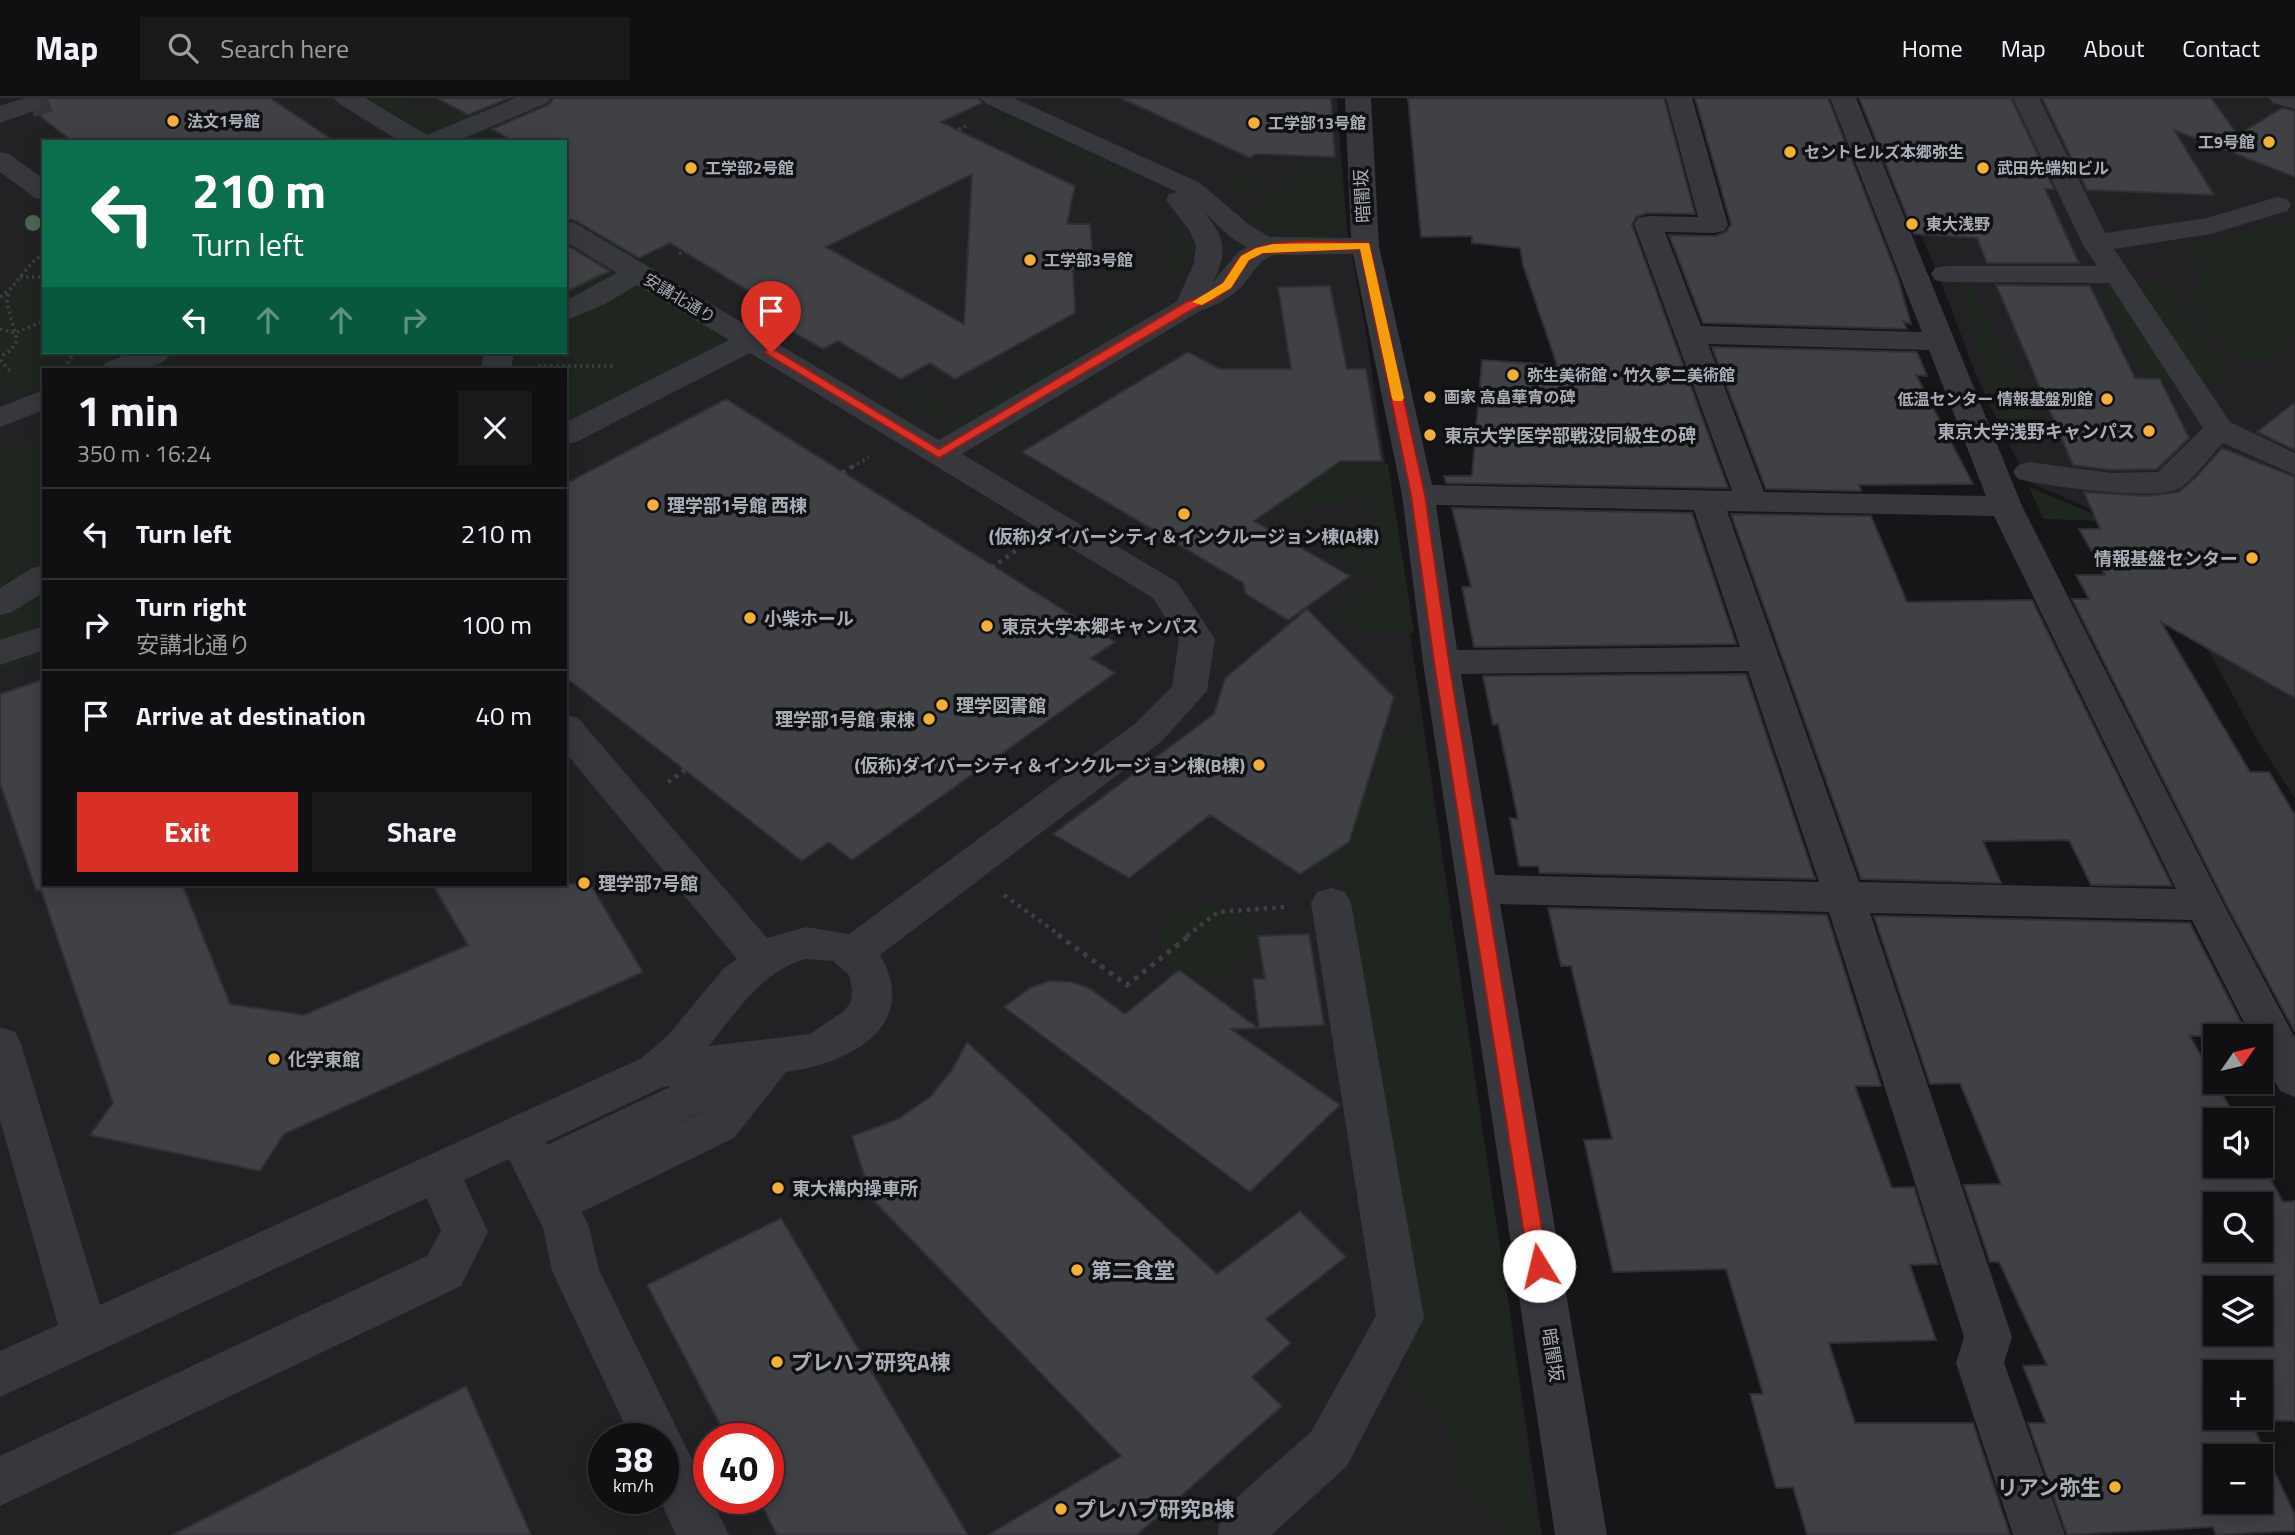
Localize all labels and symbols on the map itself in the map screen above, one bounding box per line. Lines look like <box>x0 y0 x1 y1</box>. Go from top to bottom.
place label: 法文1号館 <box>187 109 260 133</box>
place label: 工学部13号館 <box>1268 111 1366 135</box>
marker: 法文1号館 <box>165 113 181 129</box>
marker: 工学部13号館 <box>1246 115 1262 131</box>
place label: 工9号館 <box>2198 130 2255 154</box>
marker: 工9号館 <box>2261 134 2277 150</box>
place label: セントヒルズ本郷弥生 <box>1804 140 1964 164</box>
marker: セントヒルズ本郷弥生 <box>1782 144 1798 160</box>
place label: 工学部2号館 <box>705 156 794 180</box>
place label: 武田先端知ビル <box>1997 156 2109 180</box>
marker: 工学部2号館 <box>683 160 699 176</box>
marker: 武田先端知ビル <box>1975 160 1991 176</box>
street label: 暗闇坂 <box>1347 168 1377 224</box>
place label: 東大浅野 <box>1926 212 1990 236</box>
marker: 東大浅野 <box>1904 216 1920 232</box>
place label: 工学部3号館 <box>1044 248 1133 272</box>
marker: 工学部3号館 <box>1022 252 1038 268</box>
street label: 安講北通り <box>640 267 720 329</box>
pin <box>741 281 801 353</box>
place label: 弥生美術館・竹久夢二美術館 <box>1527 363 1735 387</box>
marker: 弥生美術館・竹久夢二美術館 <box>1505 367 1521 383</box>
place label: 画家 高畠華宵の碑 <box>1444 385 1576 409</box>
place label: 低温センター 情報基盤別館 <box>1897 387 2093 411</box>
marker: 画家 高畠華宵の碑 <box>1422 389 1438 405</box>
marker: 低温センター 情報基盤別館 <box>2099 391 2115 407</box>
place label: 東京大学浅野キャンパス <box>1937 418 2135 445</box>
place label: 東京大学医学部戦没同級生の碑 <box>1444 422 1696 449</box>
marker: 東京大学浅野キャンパス <box>2141 423 2157 439</box>
marker: 東京大学医学部戦没同級生の碑 <box>1422 427 1438 443</box>
place label: 理学部1号館 西棟 <box>667 492 807 519</box>
marker: 理学部1号館 西棟 <box>645 497 661 513</box>
marker: (仮称)ダイバーシティ＆インクルージョン棟(A棟) <box>1176 506 1192 522</box>
place label: (仮称)ダイバーシティ＆インクルージョン棟(A棟) <box>989 523 1379 550</box>
place label: 情報基盤センター <box>2094 545 2238 572</box>
marker: 情報基盤センター <box>2244 550 2260 566</box>
place label: 小柴ホール <box>764 605 854 632</box>
marker: 小柴ホール <box>742 610 758 626</box>
place label: 東京大学本郷キャンパス <box>1001 613 1199 640</box>
marker: 東京大学本郷キャンパス <box>979 618 995 634</box>
place label: 理学図書館 <box>956 692 1046 719</box>
marker: 理学図書館 <box>934 697 950 713</box>
place label: 理学部1号館 東棟 <box>775 706 915 733</box>
marker: 理学部1号館 東棟 <box>921 711 937 727</box>
place label: (仮称)ダイバーシティ＆インクルージョン棟(B棟) <box>855 752 1245 779</box>
marker: (仮称)ダイバーシティ＆インクルージョン棟(B棟) <box>1251 757 1267 773</box>
place label: 理学部7号館 <box>598 870 698 897</box>
marker: 理学部7号館 <box>576 875 592 891</box>
north arrow <box>2203 1024 2273 1094</box>
place label: 化学東館 <box>288 1046 360 1073</box>
marker: 化学東館 <box>266 1051 282 1067</box>
place label: 東大構内操車所 <box>792 1175 918 1202</box>
marker: 東大構内操車所 <box>770 1180 786 1196</box>
position arrow <box>1502 1229 1576 1303</box>
place label: 第二食堂 <box>1091 1254 1175 1286</box>
marker: 第二食堂 <box>1069 1262 1085 1278</box>
street label: 暗闇坂 <box>1535 1326 1571 1384</box>
place label: プレハブ研究A棟 <box>791 1346 951 1378</box>
marker: プレハブ研究A棟 <box>769 1354 785 1370</box>
speed limit sign: 40 <box>693 1423 784 1514</box>
place label: リアン弥生 <box>1997 1471 2101 1503</box>
marker: リアン弥生 <box>2107 1479 2123 1495</box>
place label: プレハブ研究B棟 <box>1075 1493 1235 1525</box>
marker: プレハブ研究B棟 <box>1053 1501 1069 1517</box>

